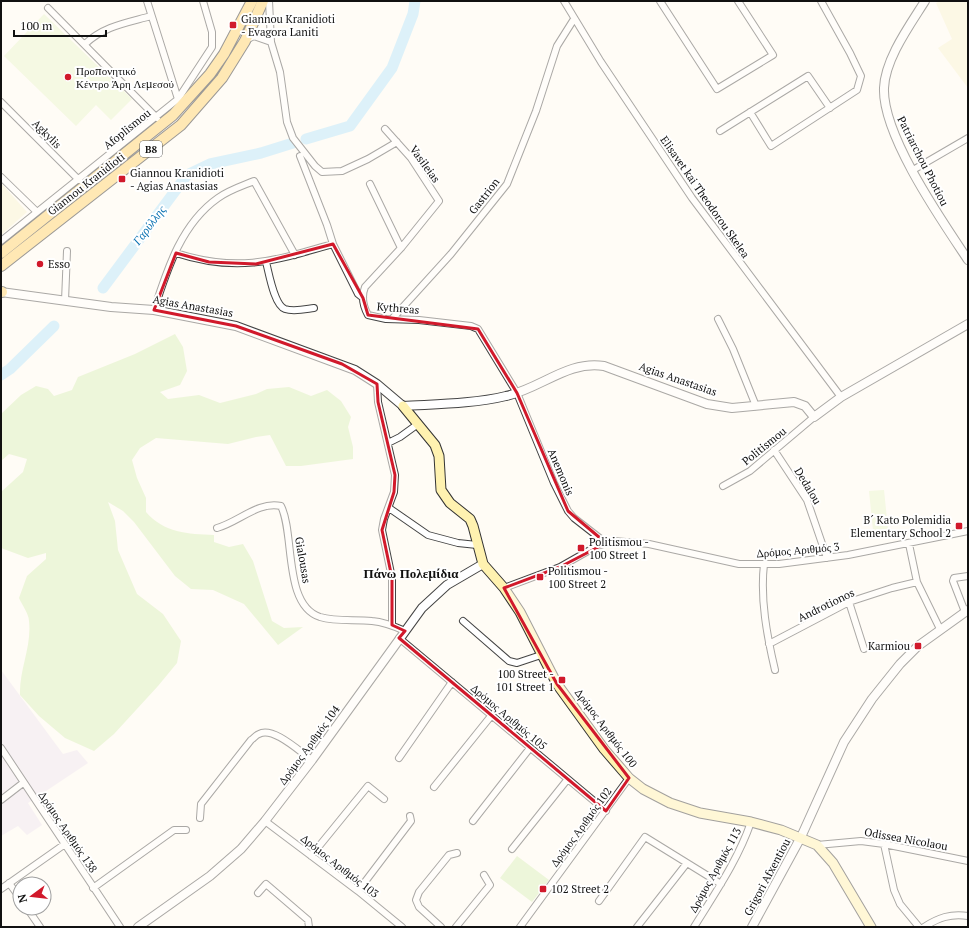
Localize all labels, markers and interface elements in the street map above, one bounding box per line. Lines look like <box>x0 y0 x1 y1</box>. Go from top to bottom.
scale bar <box>14 12 106 38</box>
place label: Giannou Kranidioti - Evagora Laniti <box>241 12 335 39</box>
text: 100 m <box>20 18 53 33</box>
marker: Giannou Kranidioti - Evagora Laniti <box>228 20 238 30</box>
place label: Προπονητικό Κέντρο Άρη Λεμεσού <box>76 64 174 91</box>
marker: Προπονητικό Κέντρο Άρη Λεμεσού <box>63 72 73 82</box>
street label: Afoplismou <box>101 105 154 152</box>
street label: Patriarchou Photiou <box>894 114 952 209</box>
street label: Agkylis <box>29 116 65 152</box>
street label: Elisavet kai Theodorou Skelea <box>657 133 753 261</box>
road number: B8 <box>140 141 162 157</box>
street label: Vasileias <box>407 143 443 186</box>
street label: Giannou Kranidioti <box>45 150 127 218</box>
place label: Giannou Kranidioti - Agias Anastasias <box>130 166 224 193</box>
marker: Giannou Kranidioti - Agias Anastasias <box>117 174 127 184</box>
street label: Gastrion <box>466 175 503 217</box>
water label: Γαρύλλης <box>129 202 169 249</box>
place label: Esso <box>48 257 70 271</box>
marker: Esso <box>35 259 45 269</box>
street label: Agias Anastasias <box>152 292 235 320</box>
street label: Kythreas <box>376 299 420 317</box>
street label: Agias Anastasias <box>637 359 719 399</box>
street label: Politismou <box>739 423 790 468</box>
street label: Anemonis <box>545 446 577 498</box>
street label: Dedalou <box>792 465 825 508</box>
place label: B´ Kato Polemidia Elementary School 2 <box>850 513 951 540</box>
marker: B´ Kato Polemidia Elementary School 2 <box>954 521 964 531</box>
place label: Politismou - 100 Street 1 <box>589 535 649 562</box>
street label: Gialousas <box>292 536 314 585</box>
street label: Δρόμος Αριθμός 3 <box>756 539 840 561</box>
marker: Politismou - 100 Street 1 <box>576 543 586 553</box>
district label: Πάνω Πολεμίδια <box>364 564 459 582</box>
place label: Politismou - 100 Street 2 <box>548 564 608 591</box>
marker: Politismou - 100 Street 2 <box>535 572 545 582</box>
street label: Androtionos <box>795 585 857 625</box>
place label: Karmiou <box>868 639 911 653</box>
marker: Karmiou <box>913 641 923 651</box>
place label: 100 Street - 101 Street 1 <box>496 667 554 694</box>
marker: 100 Street - 101 Street 1 <box>557 675 567 685</box>
street label: Δρόμος Αριθμός 105 <box>468 681 550 753</box>
street label: Δρόμος Αριθμός 100 <box>572 686 640 770</box>
street label: Δρόμος Αριθμός 104 <box>275 702 343 788</box>
street label: Δρόμος Αριθμός 102 <box>547 784 615 870</box>
street label: Δρόμος Αριθμός 138 <box>36 789 100 875</box>
street label: Δρόμος Αριθμός 113 <box>686 825 744 915</box>
street label: Odissea Nicolaou <box>863 825 949 853</box>
street label: Δρόμος Αριθμός 103 <box>298 831 382 901</box>
street label: Grigori Afxentiou <box>741 835 794 918</box>
north arrow <box>12 876 52 916</box>
place label: 102 Street 2 <box>551 882 609 896</box>
marker: 102 Street 2 <box>538 884 548 894</box>
text: N <box>14 892 30 904</box>

